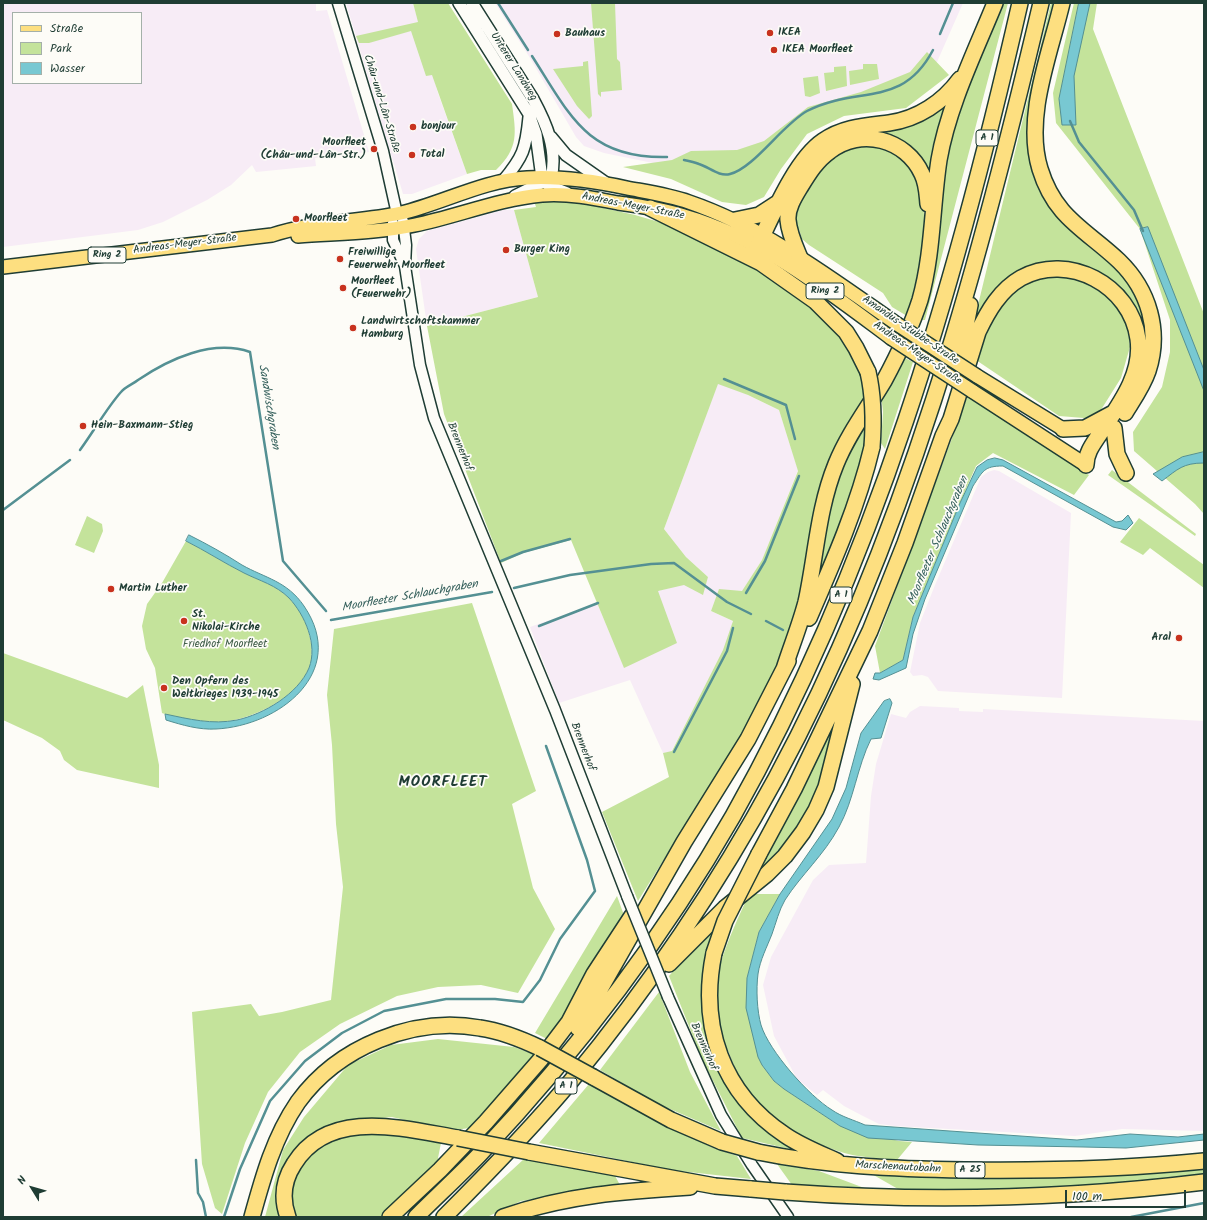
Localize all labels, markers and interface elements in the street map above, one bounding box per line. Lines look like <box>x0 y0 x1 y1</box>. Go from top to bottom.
legend <box>12 12 142 84</box>
text: Straße <box>50 19 83 38</box>
place label: IKEA <box>778 26 801 40</box>
place label: Bauhaus <box>565 27 605 41</box>
marker: IKEA <box>765 28 775 38</box>
marker: Bauhaus <box>552 29 562 39</box>
street label: Unterer Landweg <box>487 30 539 104</box>
text: Park <box>50 39 72 58</box>
place label: IKEA Moorfleet <box>782 43 853 57</box>
marker: IKEA Moorfleet <box>769 45 779 55</box>
street label: Châu-und-Lân-Straße <box>360 53 402 155</box>
text: Wasser <box>50 59 85 78</box>
place label: bonjour <box>421 120 456 134</box>
marker: bonjour <box>408 122 418 132</box>
road number: A 1 <box>976 130 998 146</box>
place label: Moorfleet (Châu-und-Lân-Str.) <box>261 136 366 162</box>
marker: Moorfleet (Châu-und-Lân-Str.) <box>369 144 379 154</box>
place label: Total <box>420 148 444 162</box>
marker: Total <box>407 150 417 160</box>
street label: Andreas-Meyer-Straße <box>581 191 685 223</box>
place label: Moorfleet <box>304 212 348 226</box>
marker: Moorfleet <box>291 214 301 224</box>
street label: Andreas-Meyer-Straße <box>132 232 238 258</box>
place label: Burger King <box>514 243 570 257</box>
marker: Burger King <box>501 245 511 255</box>
place label: Freiwillige Feuerwehr Moorfleet <box>348 246 445 272</box>
road number: Ring 2 <box>88 247 126 263</box>
marker: Freiwillige Feuerwehr Moorfleet <box>335 254 345 264</box>
place label: Moorfleet (Feuerwehr) <box>351 275 411 301</box>
marker: Moorfleet (Feuerwehr) <box>338 283 348 293</box>
road number: Ring 2 <box>806 283 844 299</box>
street label: Amandus-Stubbe-Straße <box>859 294 961 368</box>
place label: Landwirtschaftskammer Hamburg <box>361 315 480 341</box>
street label: Andreas-Meyer-Straße <box>870 319 964 389</box>
marker: Landwirtschaftskammer Hamburg <box>348 323 358 333</box>
water label: Sandwischgraben <box>254 364 282 450</box>
place label: Hein-Baxmann-Stieg <box>91 419 193 433</box>
marker: Hein-Baxmann-Stieg <box>78 421 88 431</box>
street label: Brennerhof <box>443 421 475 473</box>
water label: Moorfleeter Schlauchgraben <box>905 475 973 607</box>
water label: Moorfleeter Schlauchgraben <box>341 578 479 616</box>
place label: Martin Luther <box>119 582 187 596</box>
marker: Martin Luther <box>106 584 116 594</box>
road number: A 1 <box>830 587 852 603</box>
place label: St. Nikolai-Kirche <box>192 608 260 634</box>
marker: St. Nikolai-Kirche <box>179 616 189 626</box>
place label: Aral <box>1152 631 1171 645</box>
marker: Aral <box>1174 633 1184 643</box>
park label: Friedhof Moorfleet <box>183 638 267 652</box>
place label: Den Opfern des Weltkrieges 1939-1945 <box>172 675 278 701</box>
marker: Den Opfern des Weltkrieges 1939-1945 <box>159 683 169 693</box>
street label: Brennerhof <box>567 721 597 773</box>
district label: MOORFLEET <box>399 774 487 792</box>
street label: Brennerhof <box>687 1021 719 1073</box>
road number: A 1 <box>555 1078 577 1094</box>
street label: Marschenautobahn <box>855 1159 941 1177</box>
road number: A 25 <box>955 1162 985 1178</box>
north arrow <box>12 1168 52 1208</box>
text: N <box>13 1173 32 1189</box>
scale bar <box>1067 1182 1188 1208</box>
text: 100 m <box>1072 1187 1102 1206</box>

